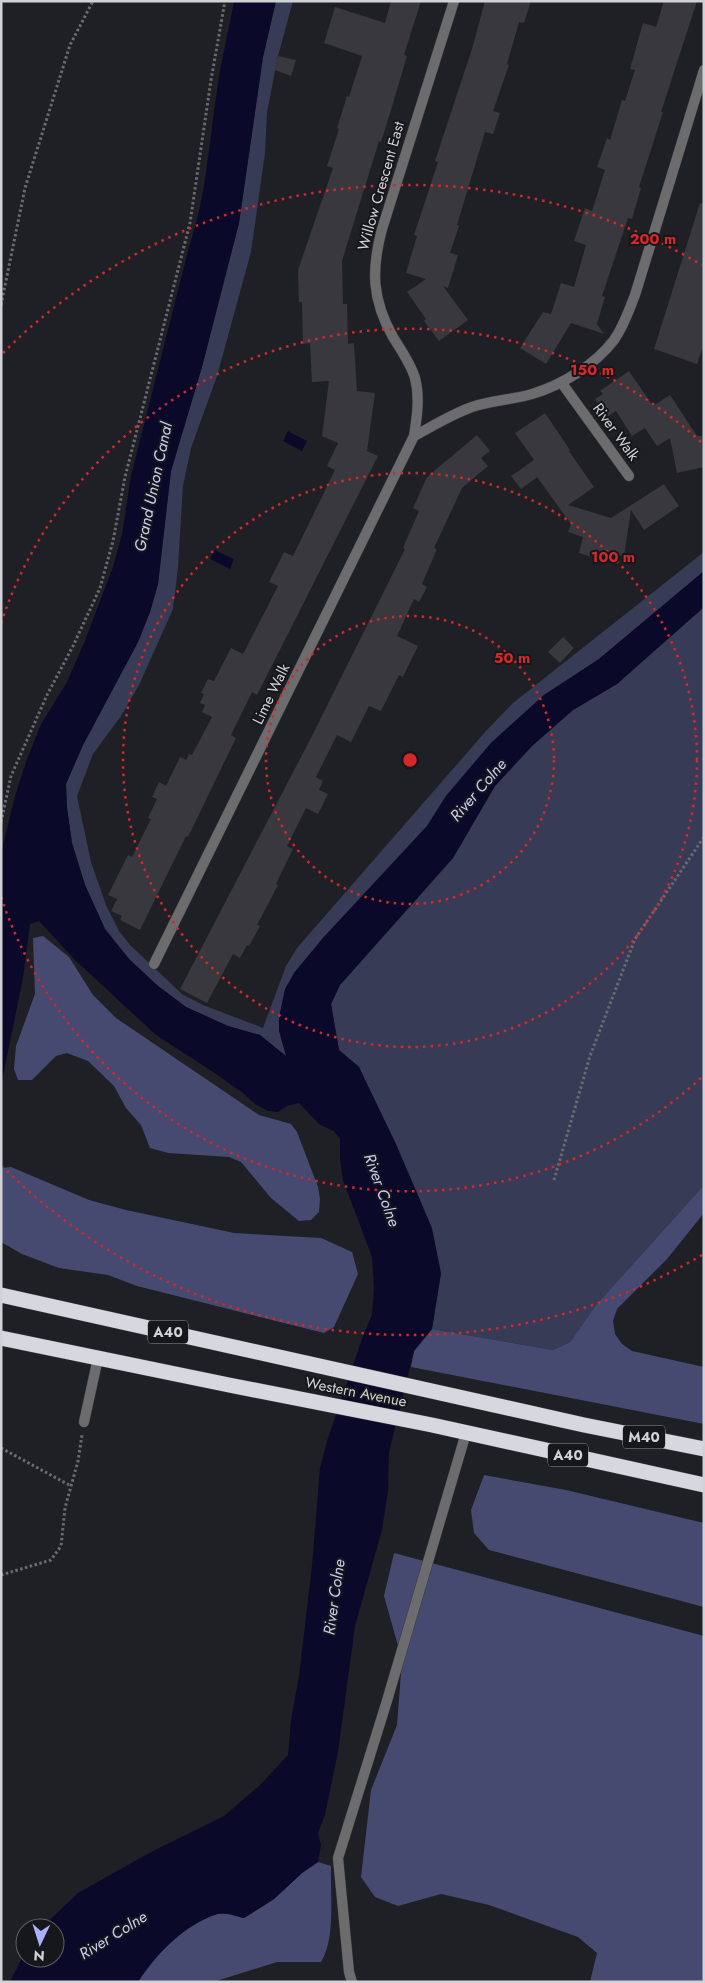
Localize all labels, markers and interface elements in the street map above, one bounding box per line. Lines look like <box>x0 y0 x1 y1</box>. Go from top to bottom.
street label: Willow Crescent East <box>352 119 410 253</box>
text: 200 m <box>630 228 676 250</box>
text: 150 m <box>570 359 614 381</box>
street label: River Walk <box>588 399 645 466</box>
water label: Grand Union Canal <box>128 419 178 554</box>
text: 100 m <box>591 546 635 568</box>
text: 50 m <box>494 647 530 669</box>
street label: Lime Walk <box>247 660 295 728</box>
centre of rings <box>401 751 419 769</box>
water label: River Colne <box>444 754 512 826</box>
water label: River Colne <box>358 1150 406 1230</box>
road number: A40 <box>148 1320 188 1344</box>
street label: Western Avenue <box>303 1371 409 1413</box>
road number: M40 <box>623 1425 665 1448</box>
road number: A40 <box>548 1444 588 1466</box>
water label: River Colne <box>317 1558 351 1636</box>
water label: River Colne <box>75 1905 151 1965</box>
north arrow <box>15 1918 65 1968</box>
text: N <box>33 1946 45 1966</box>

